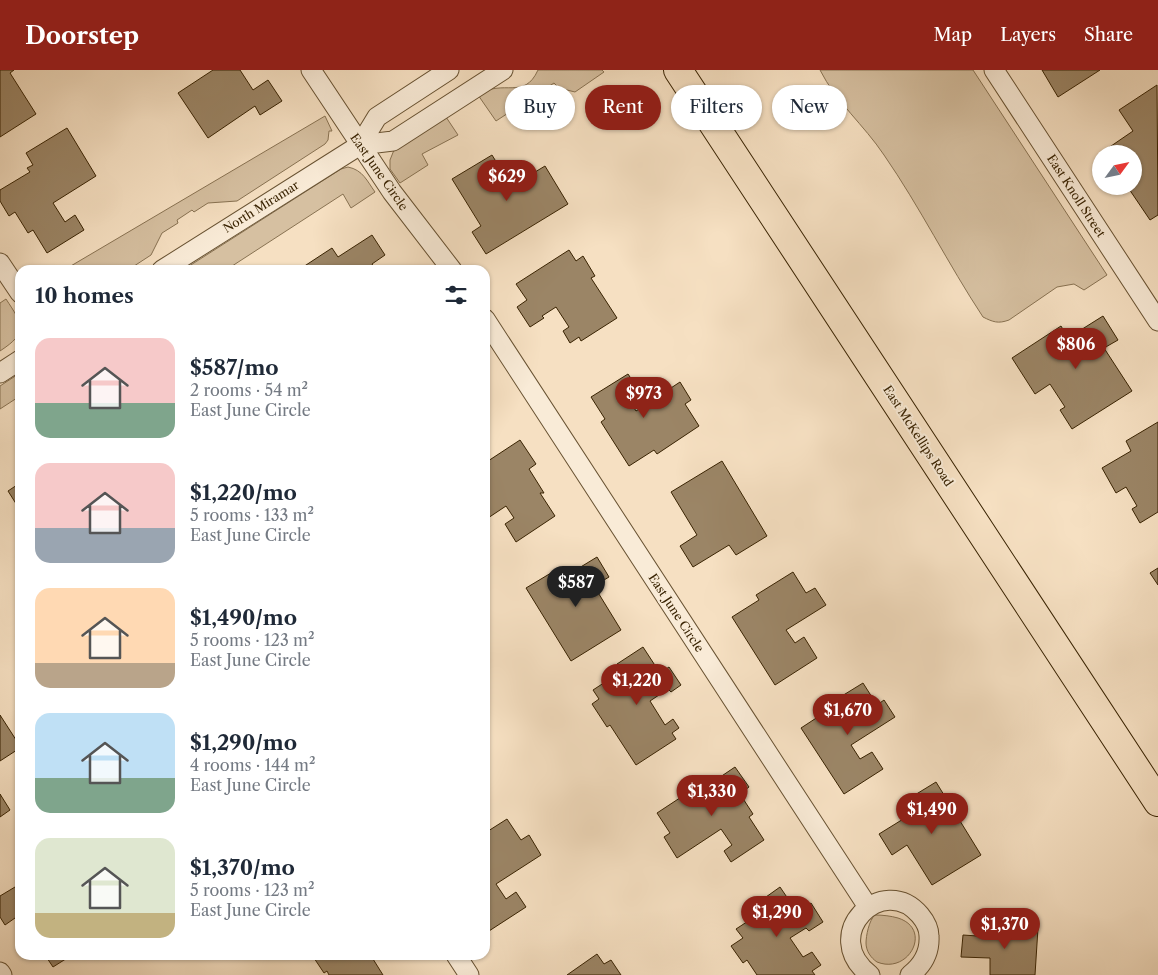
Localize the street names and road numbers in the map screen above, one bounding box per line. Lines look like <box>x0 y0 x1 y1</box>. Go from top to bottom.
street label: East June Circle <box>347 130 412 213</box>
street label: East Knoll Street <box>1044 151 1109 241</box>
street label: North Miramar <box>220 177 301 236</box>
street label: East McKellips Road <box>880 382 957 490</box>
street label: East June Circle <box>645 571 708 655</box>

